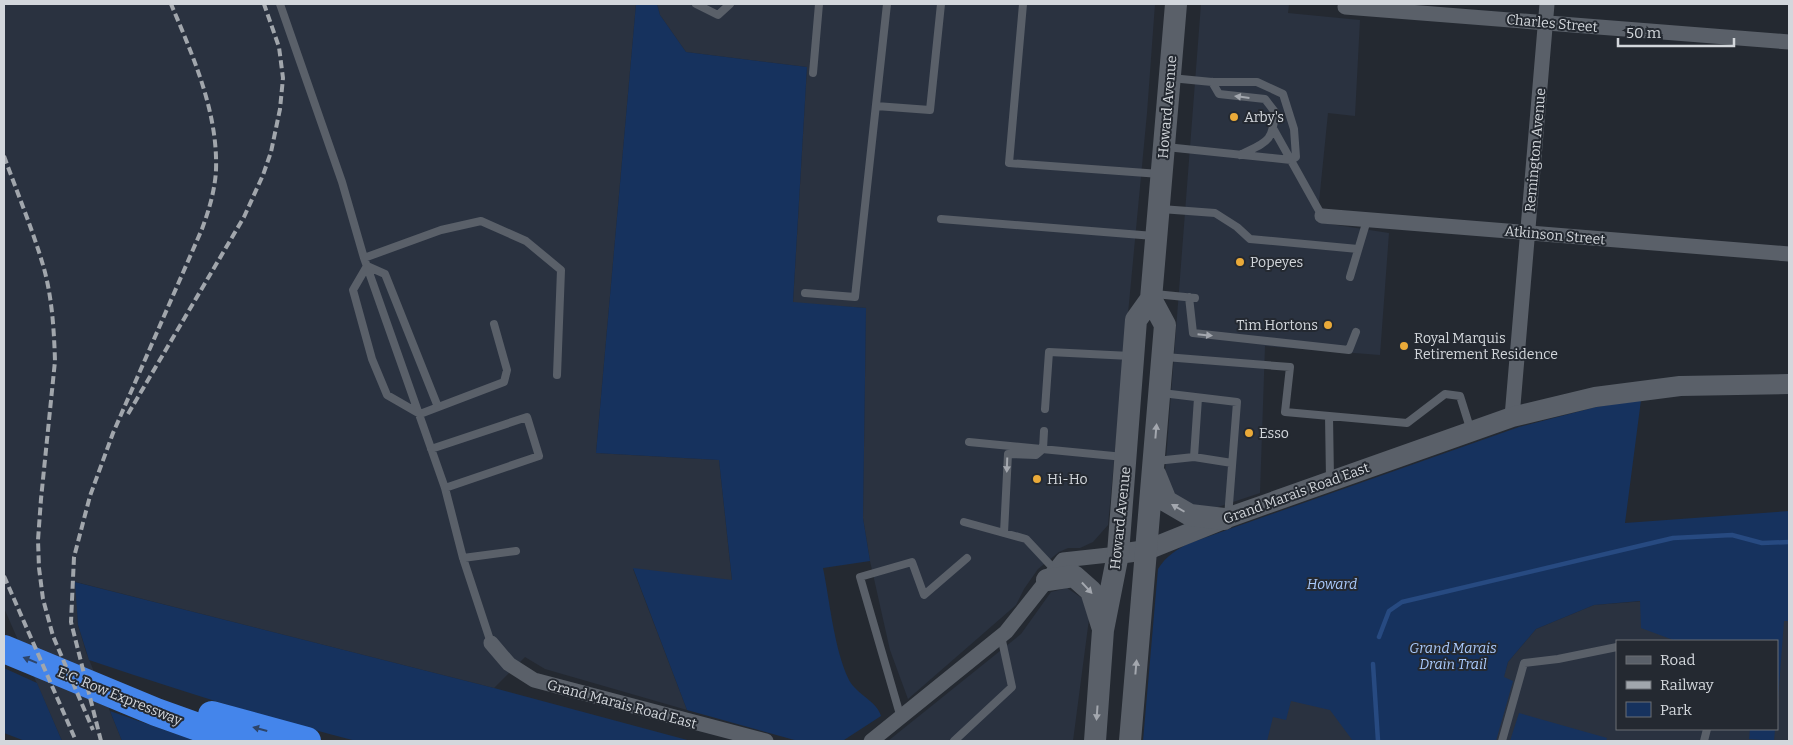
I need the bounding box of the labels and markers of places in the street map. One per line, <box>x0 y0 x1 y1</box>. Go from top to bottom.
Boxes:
place label: Arby's <box>1244 109 1284 126</box>
marker: Arby's <box>1228 111 1240 123</box>
place label: Popeyes <box>1250 254 1303 271</box>
marker: Popeyes <box>1234 256 1246 268</box>
place label: Tim Hortons <box>1236 317 1318 334</box>
marker: Tim Hortons <box>1322 319 1334 331</box>
place label: Royal Marquis Retirement Residence <box>1414 330 1558 363</box>
marker: Royal Marquis Retirement Residence <box>1398 340 1410 352</box>
place label: Esso <box>1259 425 1289 442</box>
marker: Esso <box>1243 427 1255 439</box>
place label: Hi-Ho <box>1047 471 1088 488</box>
marker: Hi-Ho <box>1031 473 1043 485</box>

